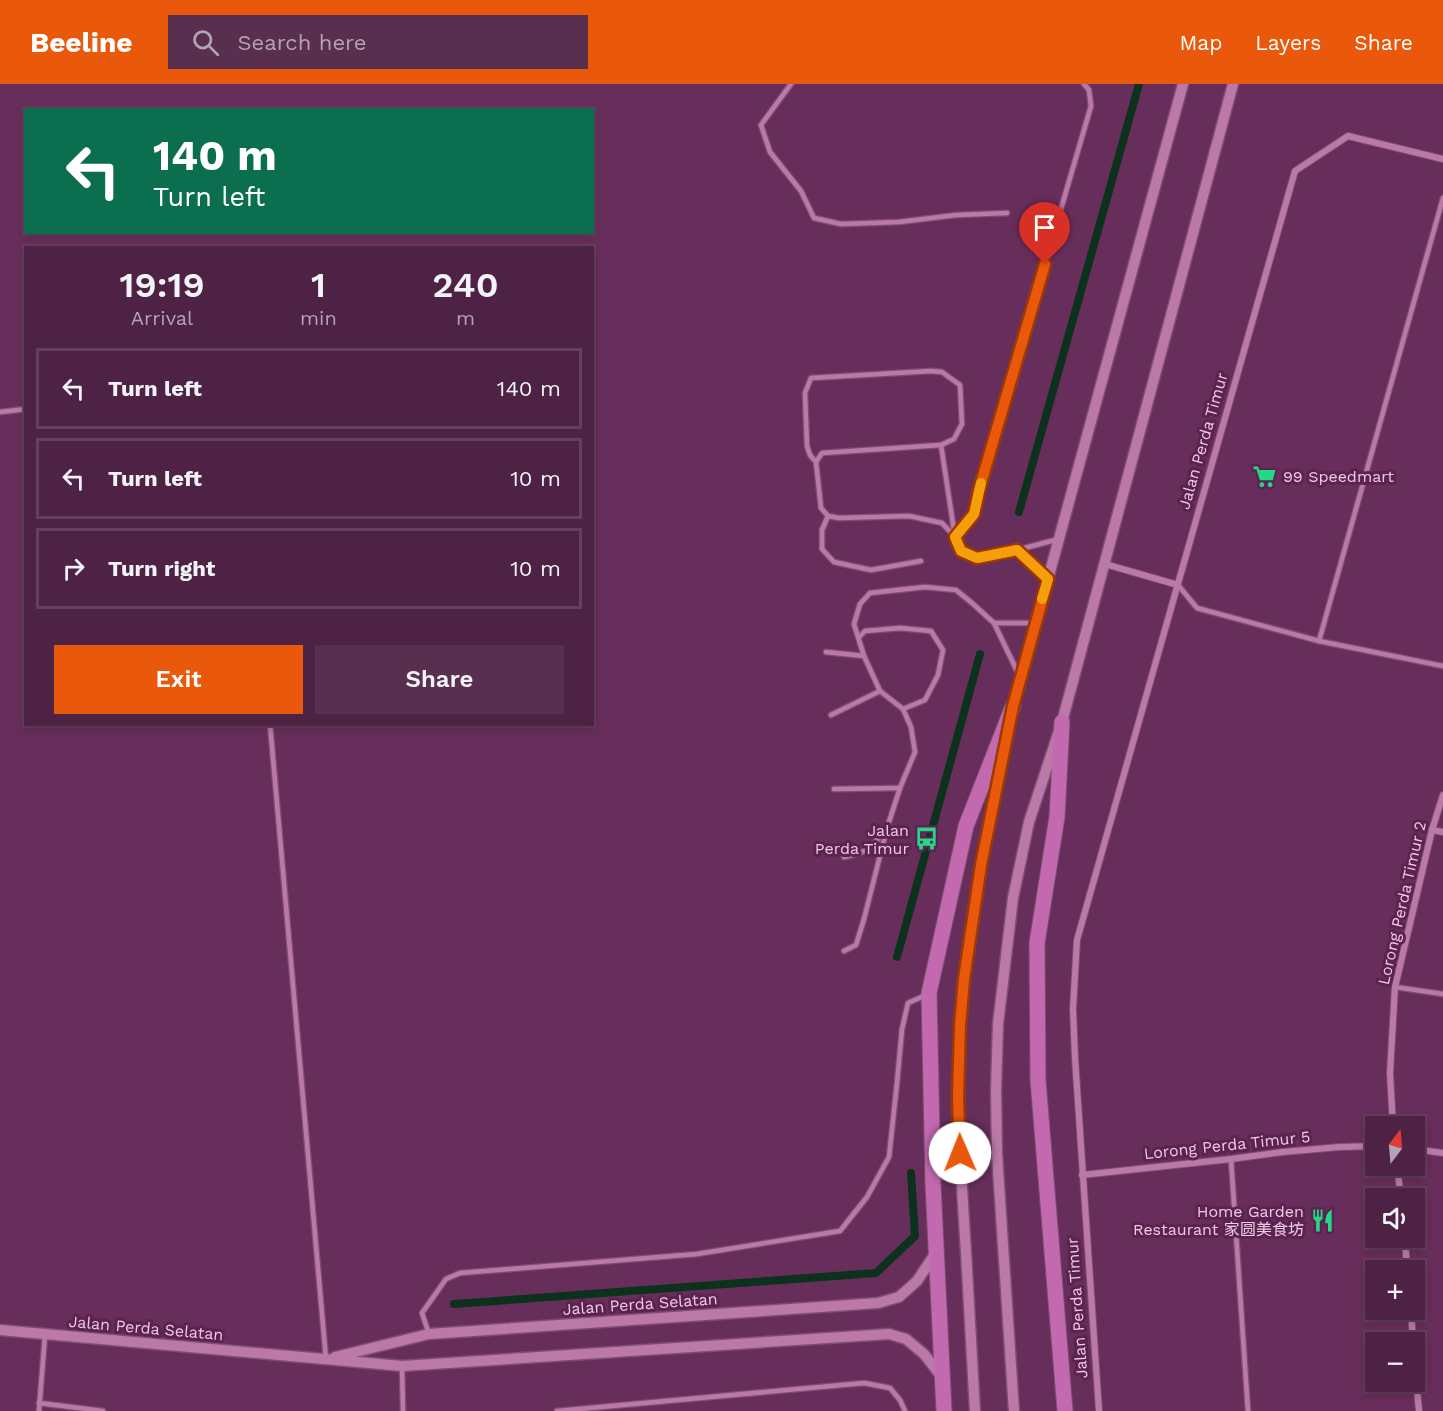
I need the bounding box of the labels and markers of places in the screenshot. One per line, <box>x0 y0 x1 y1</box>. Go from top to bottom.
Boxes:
pin <box>1019 202 1070 264</box>
supermarket icon: 99 Speedmart <box>1252 463 1278 489</box>
place label: 99 Speedmart <box>1283 467 1394 486</box>
place label: Jalan Perda Timur <box>815 821 909 858</box>
bus stop icon: Jalan Perda Timur <box>914 826 940 852</box>
place label: Home Garden Restaurant 家圆美食坊 <box>1133 1202 1304 1239</box>
restaurant icon: Home Garden Restaurant 家圆美食坊 <box>1309 1207 1335 1233</box>

